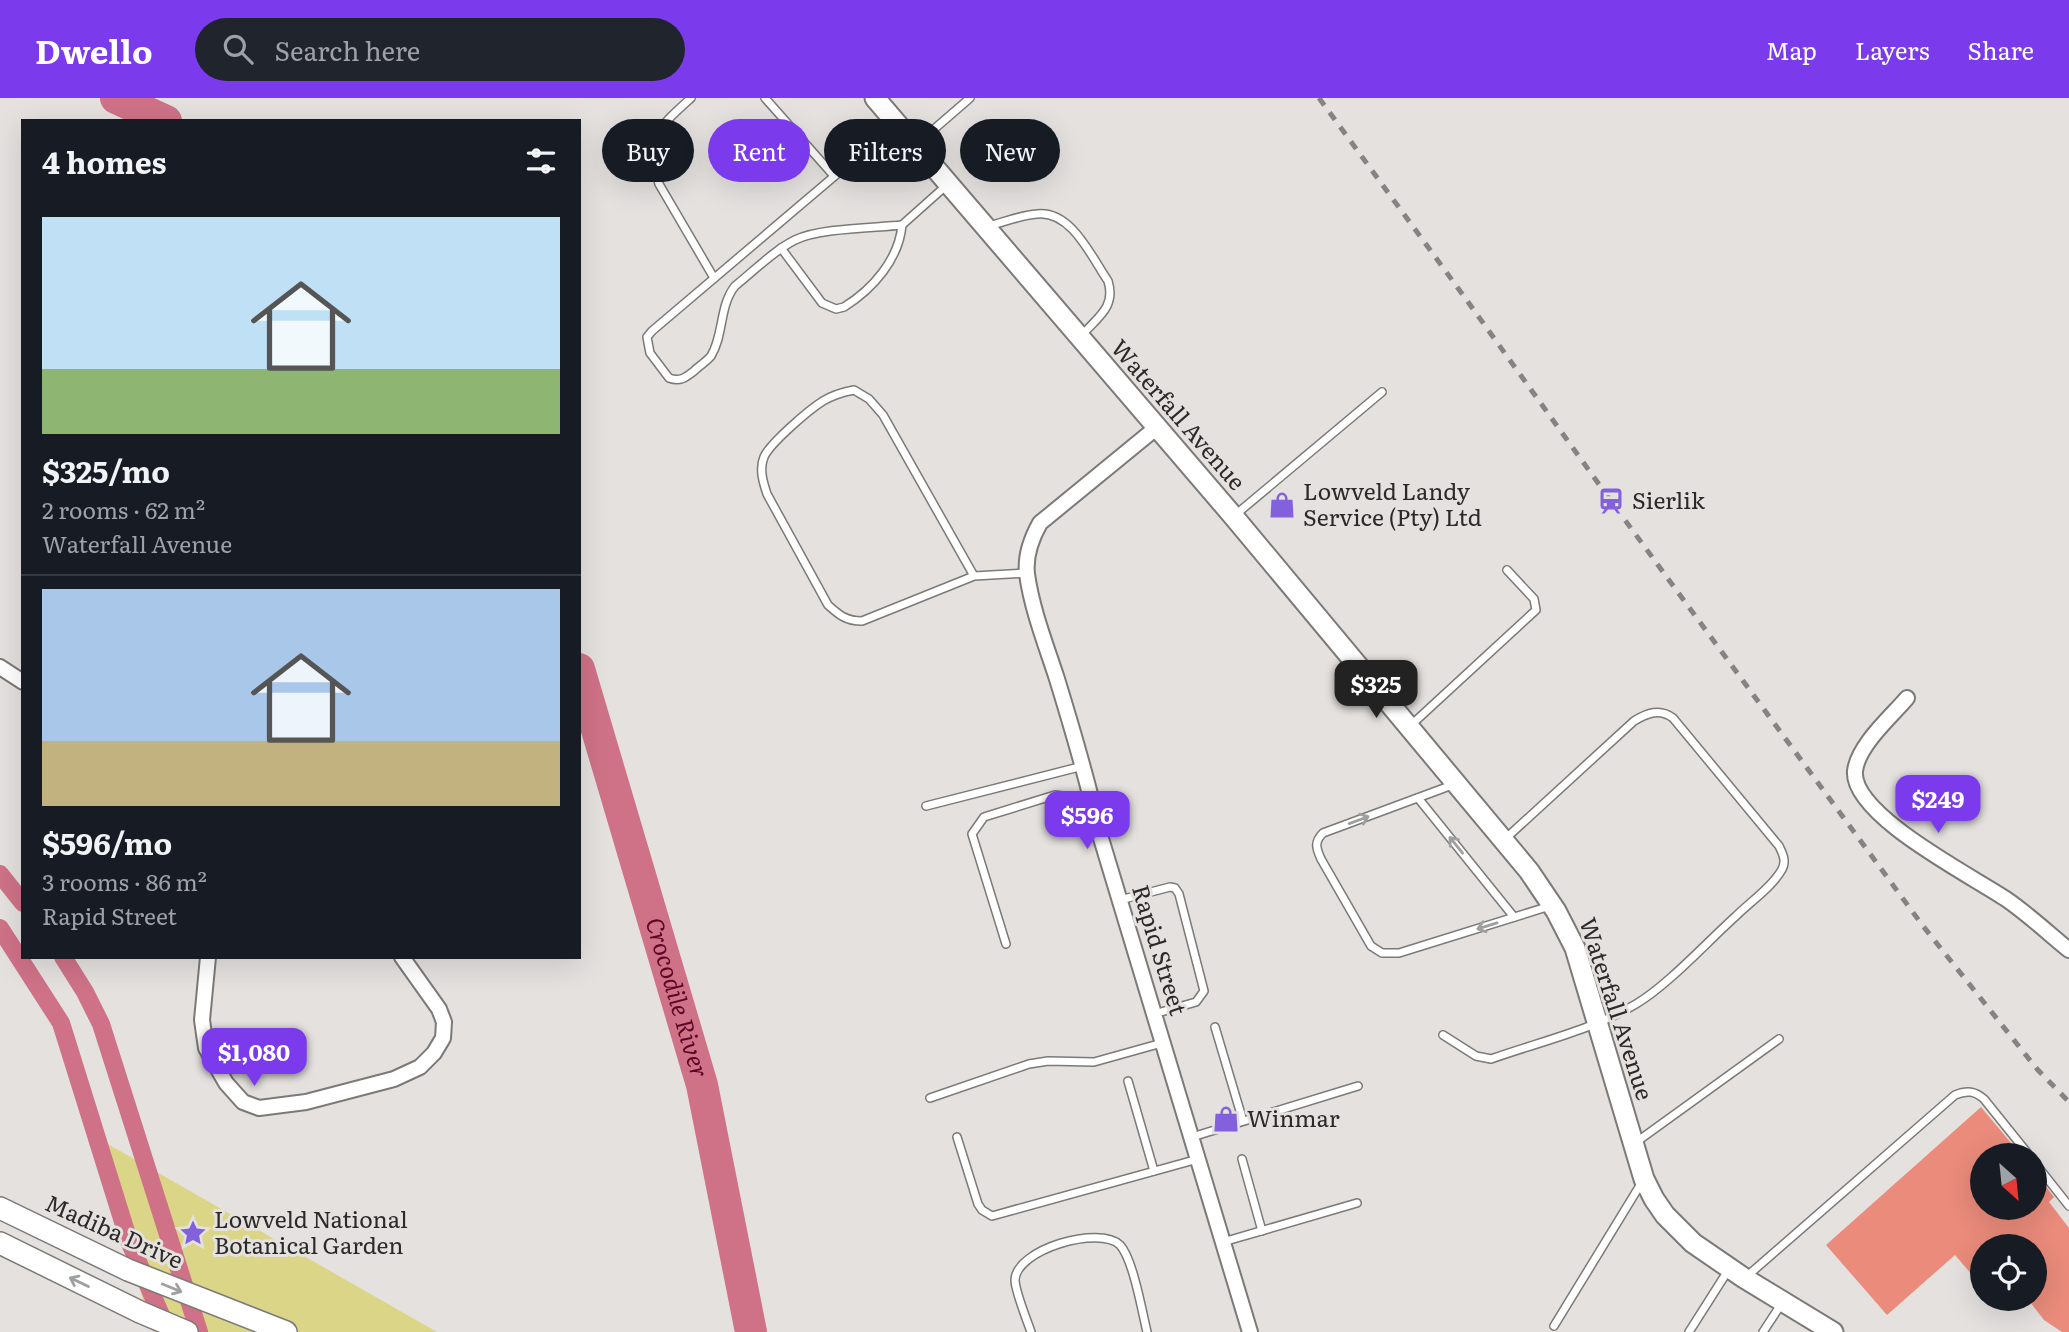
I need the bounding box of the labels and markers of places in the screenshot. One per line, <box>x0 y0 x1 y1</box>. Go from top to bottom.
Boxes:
place label: Lowveld Landy Service (Pty) Ltd <box>1303 473 1482 533</box>
place label: Sierlik <box>1632 482 1706 516</box>
station icon: Sierlik <box>1596 486 1626 516</box>
shop icon: Lowveld Landy Service (Pty) Ltd <box>1267 490 1297 520</box>
pin: $325 <box>1335 660 1417 720</box>
pin: $249 <box>1897 776 1979 835</box>
pin: $596 <box>1046 792 1128 851</box>
pin: $1,080 <box>197 1028 311 1088</box>
place label: Winmar <box>1247 1100 1340 1134</box>
shop icon: Winmar <box>1211 1104 1241 1134</box>
place label: Lowveld National Botanical Garden <box>214 1201 408 1261</box>
place icon: Lowveld National Botanical Garden <box>178 1218 208 1248</box>

